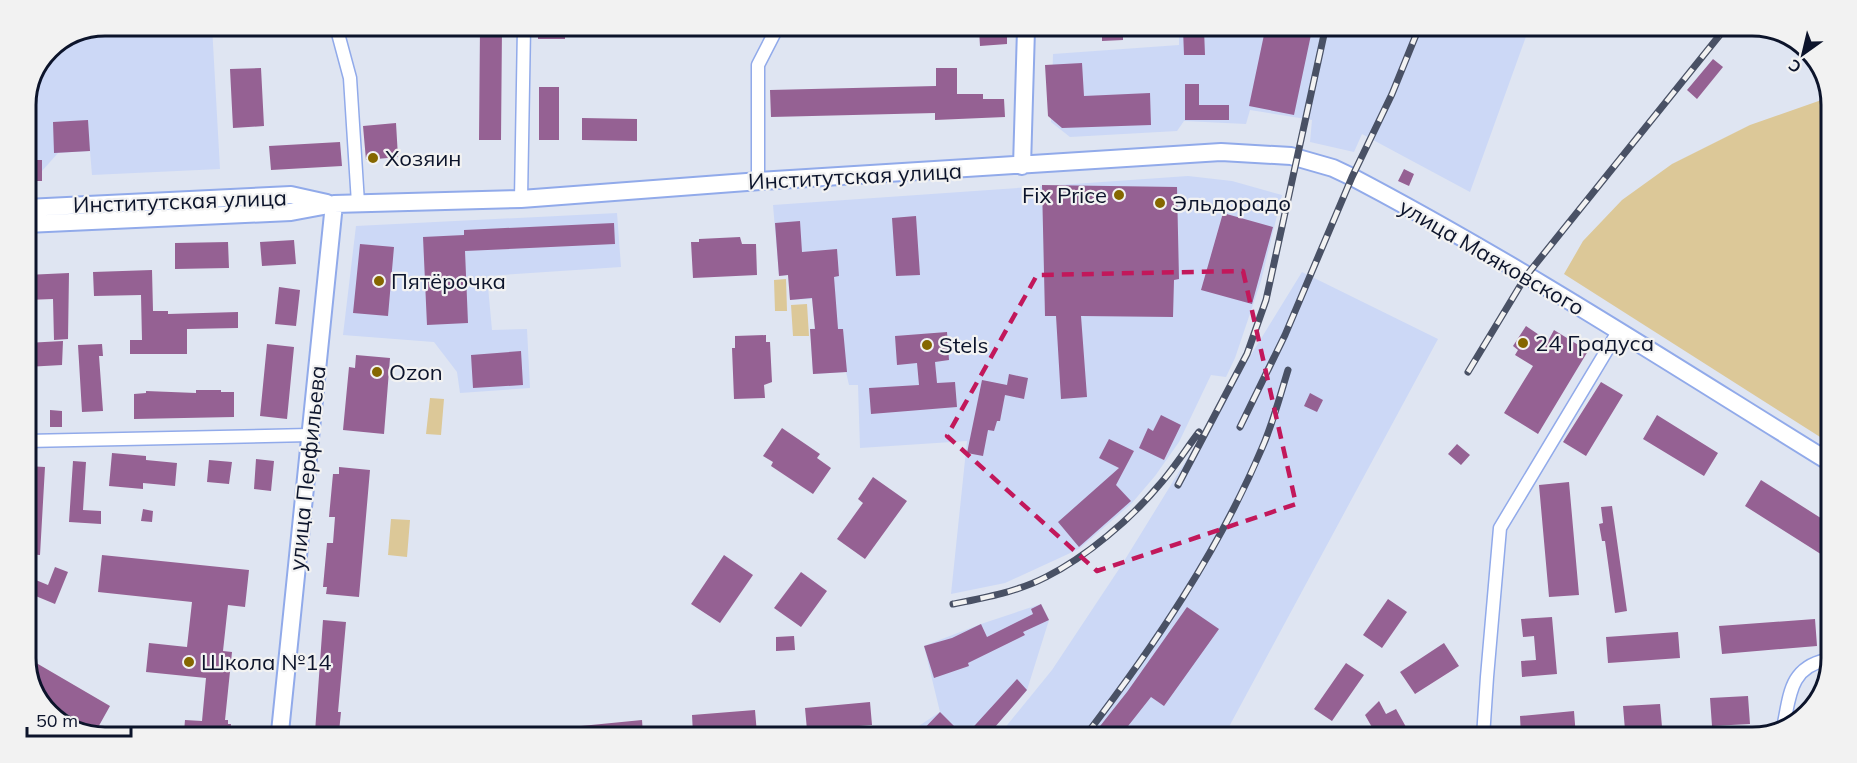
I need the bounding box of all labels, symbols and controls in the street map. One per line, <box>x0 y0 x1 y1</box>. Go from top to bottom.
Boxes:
north arrow <box>1773 24 1833 84</box>
text: С <box>1784 55 1805 78</box>
place label: Хозяин <box>385 144 462 172</box>
marker: Хозяин <box>366 151 380 165</box>
street label: Институтская улица <box>747 156 963 196</box>
place label: Fix Price <box>1022 181 1107 209</box>
street label: Институтская улица <box>73 183 287 219</box>
marker: Fix Price <box>1112 188 1126 202</box>
place label: Эльдорадо <box>1172 189 1291 217</box>
street label: улица Маяковского <box>1394 193 1590 321</box>
marker: Эльдорадо <box>1153 196 1167 210</box>
place label: Пятёрочка <box>391 267 506 295</box>
marker: Пятёрочка <box>372 274 386 288</box>
place label: 24 Градуса <box>1535 329 1654 357</box>
place label: Stels <box>939 331 988 359</box>
marker: 24 Градуса <box>1516 336 1530 350</box>
marker: Stels <box>920 338 934 352</box>
place label: Ozon <box>389 358 443 386</box>
street label: улица Перфильева <box>282 364 332 572</box>
marker: Ozon <box>370 365 384 379</box>
place label: Школа №14 <box>201 648 332 676</box>
marker: Школа №14 <box>182 655 196 669</box>
scale bar <box>27 700 130 738</box>
text: 50 m <box>36 709 78 732</box>

